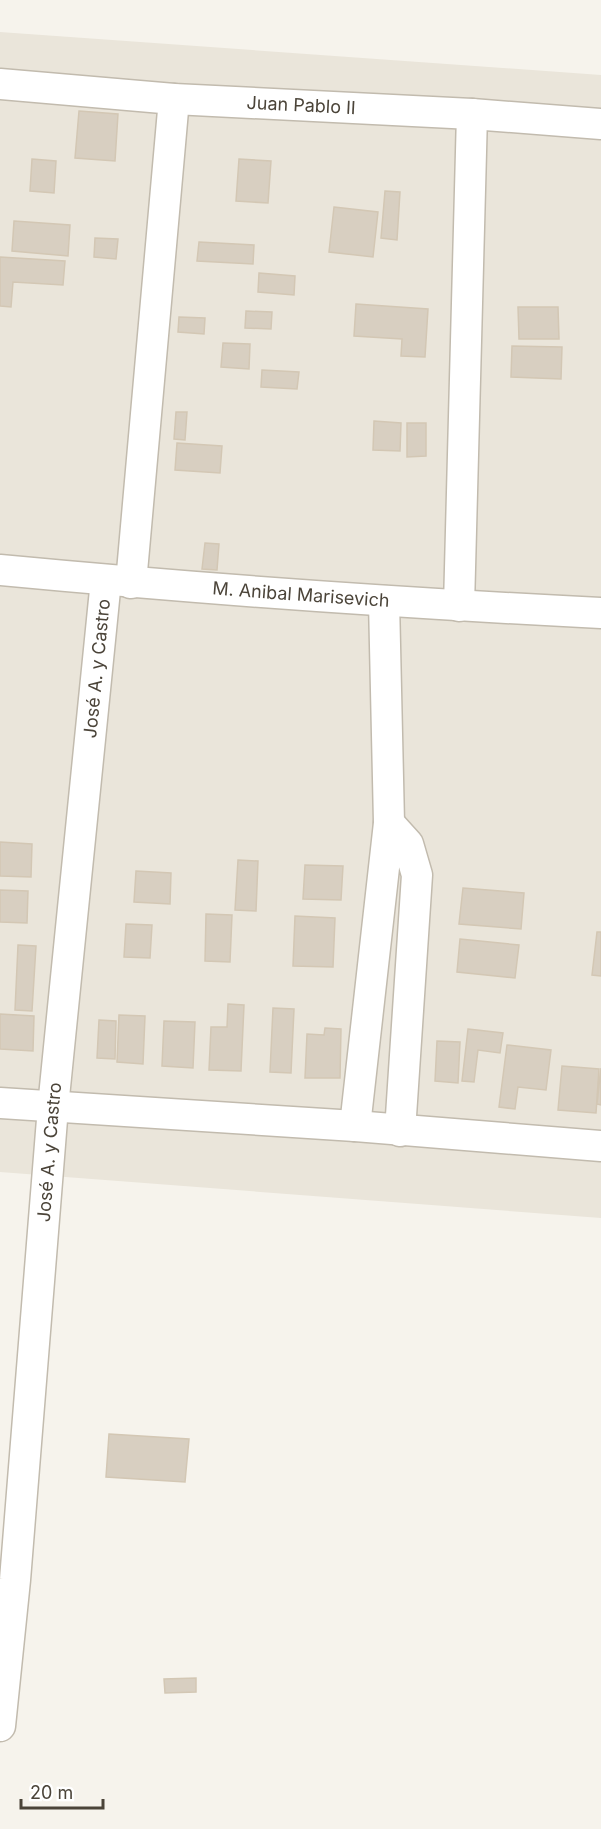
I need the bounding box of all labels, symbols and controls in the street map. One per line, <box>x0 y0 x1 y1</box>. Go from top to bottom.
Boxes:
street label: Juan Pablo II <box>246 92 356 118</box>
street label: M. Anibal Marisevich <box>212 577 390 611</box>
street label: José A. y Castro <box>79 598 114 739</box>
street label: José A. y Castro <box>33 1081 65 1223</box>
scale bar <box>21 1772 104 1810</box>
text: 20 m <box>30 1782 73 1803</box>

